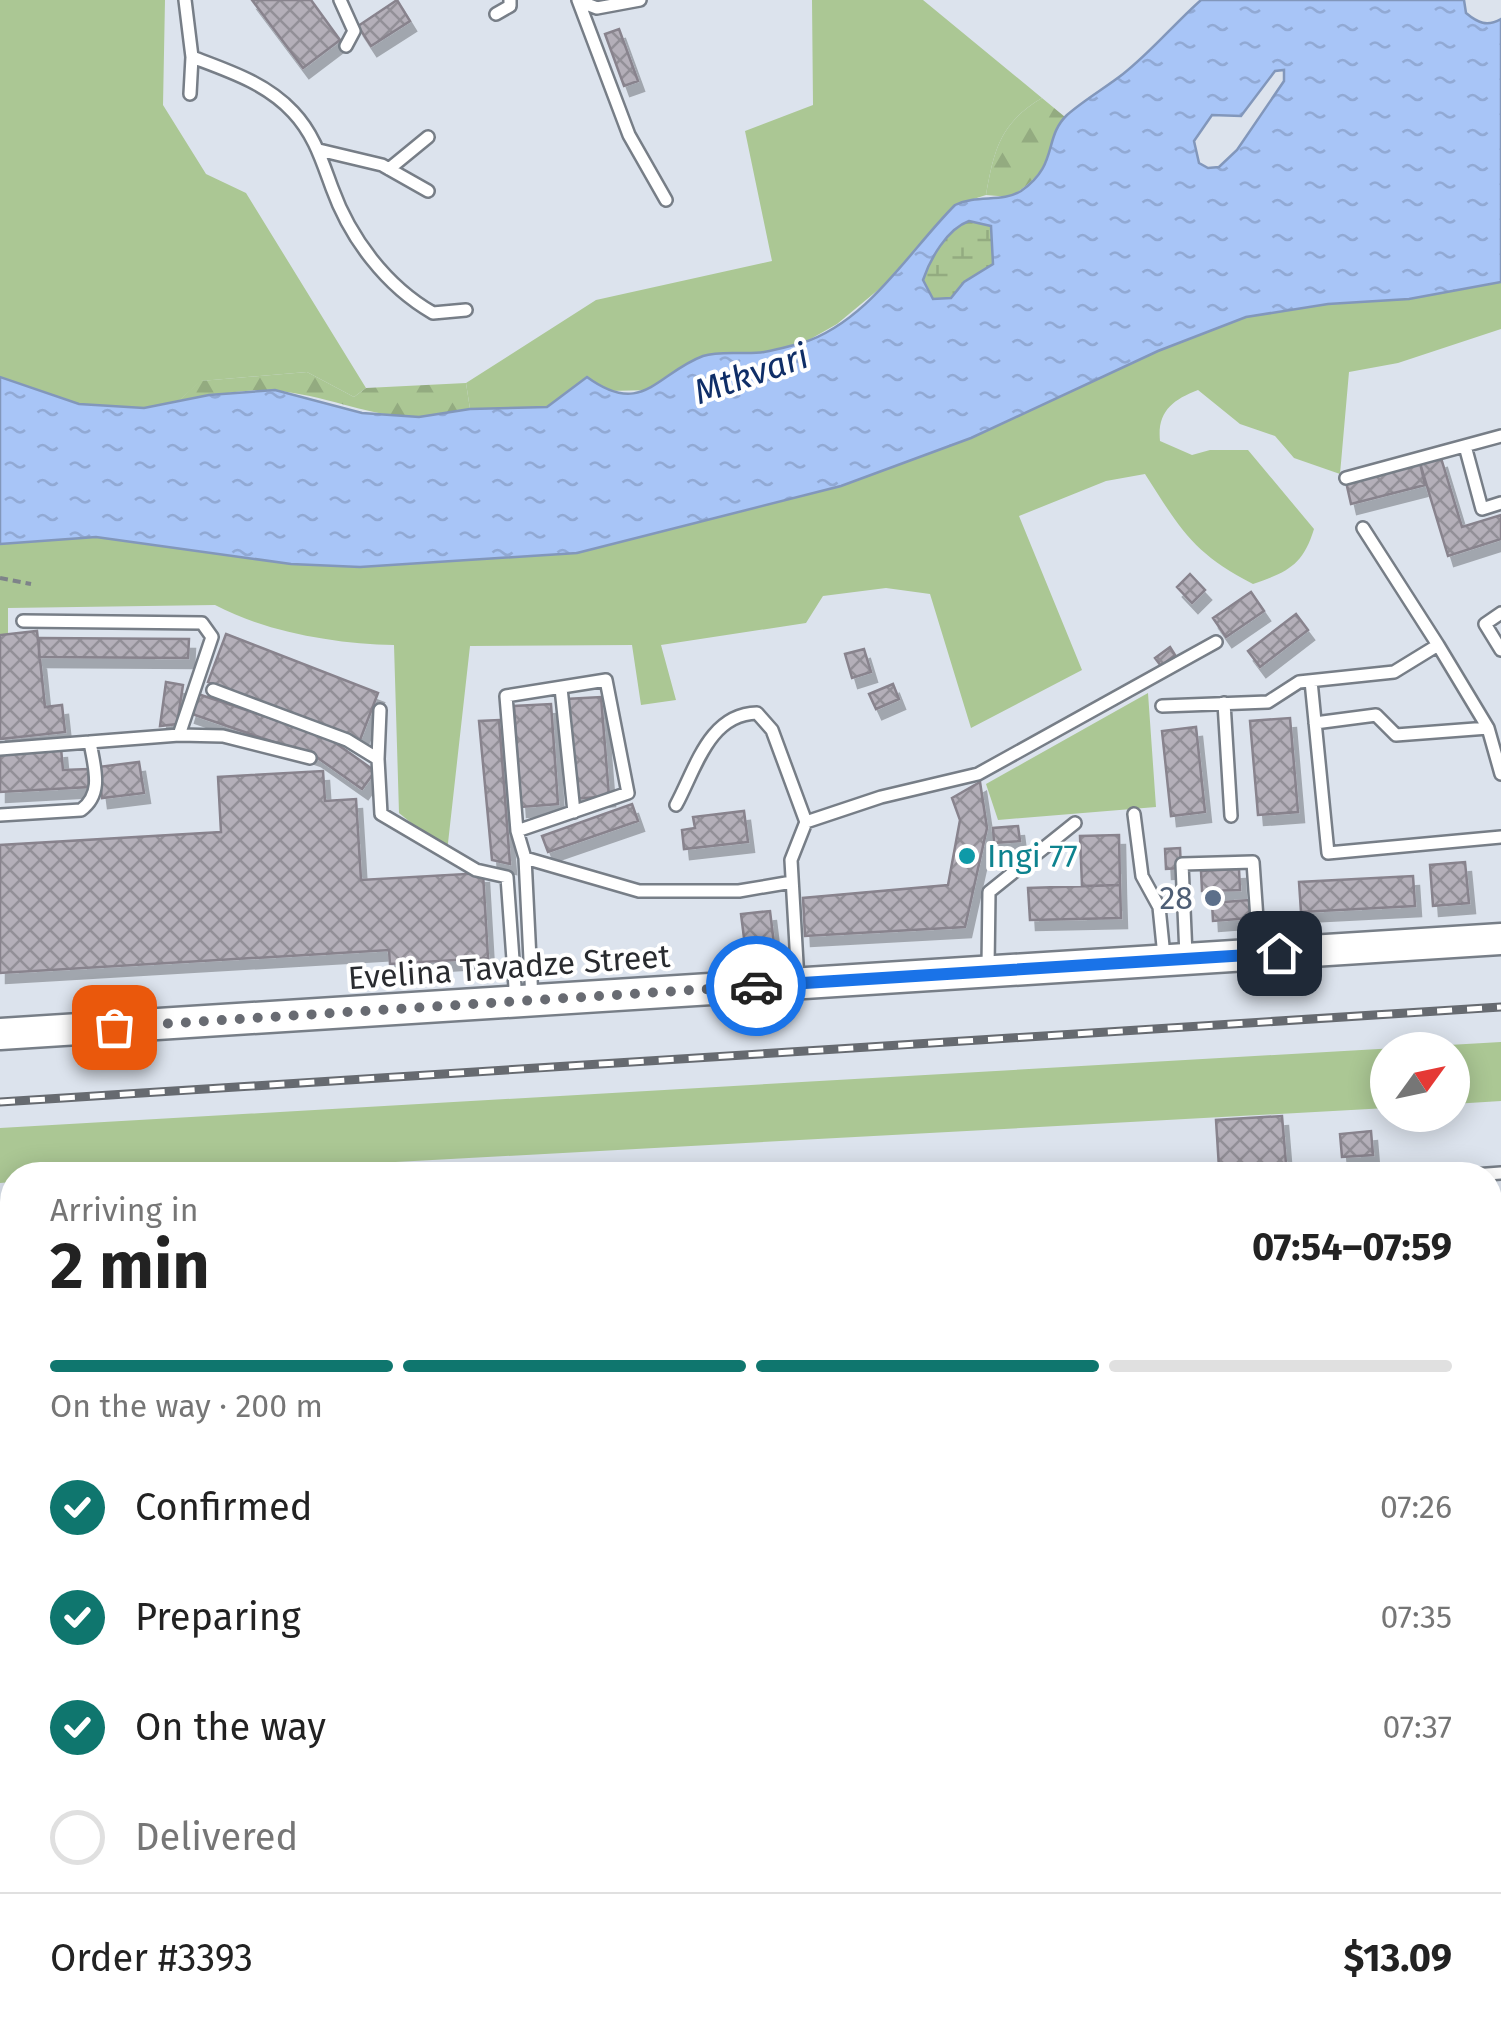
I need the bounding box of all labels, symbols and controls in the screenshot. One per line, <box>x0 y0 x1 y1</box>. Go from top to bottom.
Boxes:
water label: Mtkvari <box>688 335 814 413</box>
place label: Ingi 77 <box>987 837 1078 875</box>
marker: Ingi 77 <box>956 845 978 867</box>
place label: 28 <box>1160 879 1193 917</box>
marker: 28 <box>1202 887 1224 909</box>
pin <box>1237 911 1322 996</box>
icon: home <box>1252 926 1307 981</box>
courier <box>706 936 806 1036</box>
street label: Evelina Tavadze Street <box>347 937 672 997</box>
icon: car <box>729 959 784 1014</box>
pin <box>72 985 157 1070</box>
icon: bag <box>87 1000 142 1055</box>
north arrow <box>1370 1032 1470 1132</box>
map controls <box>1370 1032 1470 1132</box>
text: Arriving in <box>50 1191 198 1229</box>
text: 07:54–07:59 <box>1252 1224 1452 1270</box>
text: 2 min <box>50 1227 210 1305</box>
text: On the way · 200 m <box>50 1387 323 1425</box>
icon: check <box>50 1480 105 1535</box>
text: Confirmed <box>135 1484 313 1530</box>
text: 07:26 <box>1380 1488 1452 1526</box>
icon: check <box>50 1590 105 1645</box>
text: Preparing <box>135 1594 301 1640</box>
text: 07:35 <box>1381 1598 1452 1636</box>
icon: check <box>50 1700 105 1755</box>
text: On the way <box>135 1704 326 1750</box>
text: 07:37 <box>1383 1708 1452 1746</box>
text: Delivered <box>135 1814 298 1860</box>
text: Order #3393 <box>50 1935 253 1981</box>
text: $13.09 <box>1343 1935 1452 1981</box>

